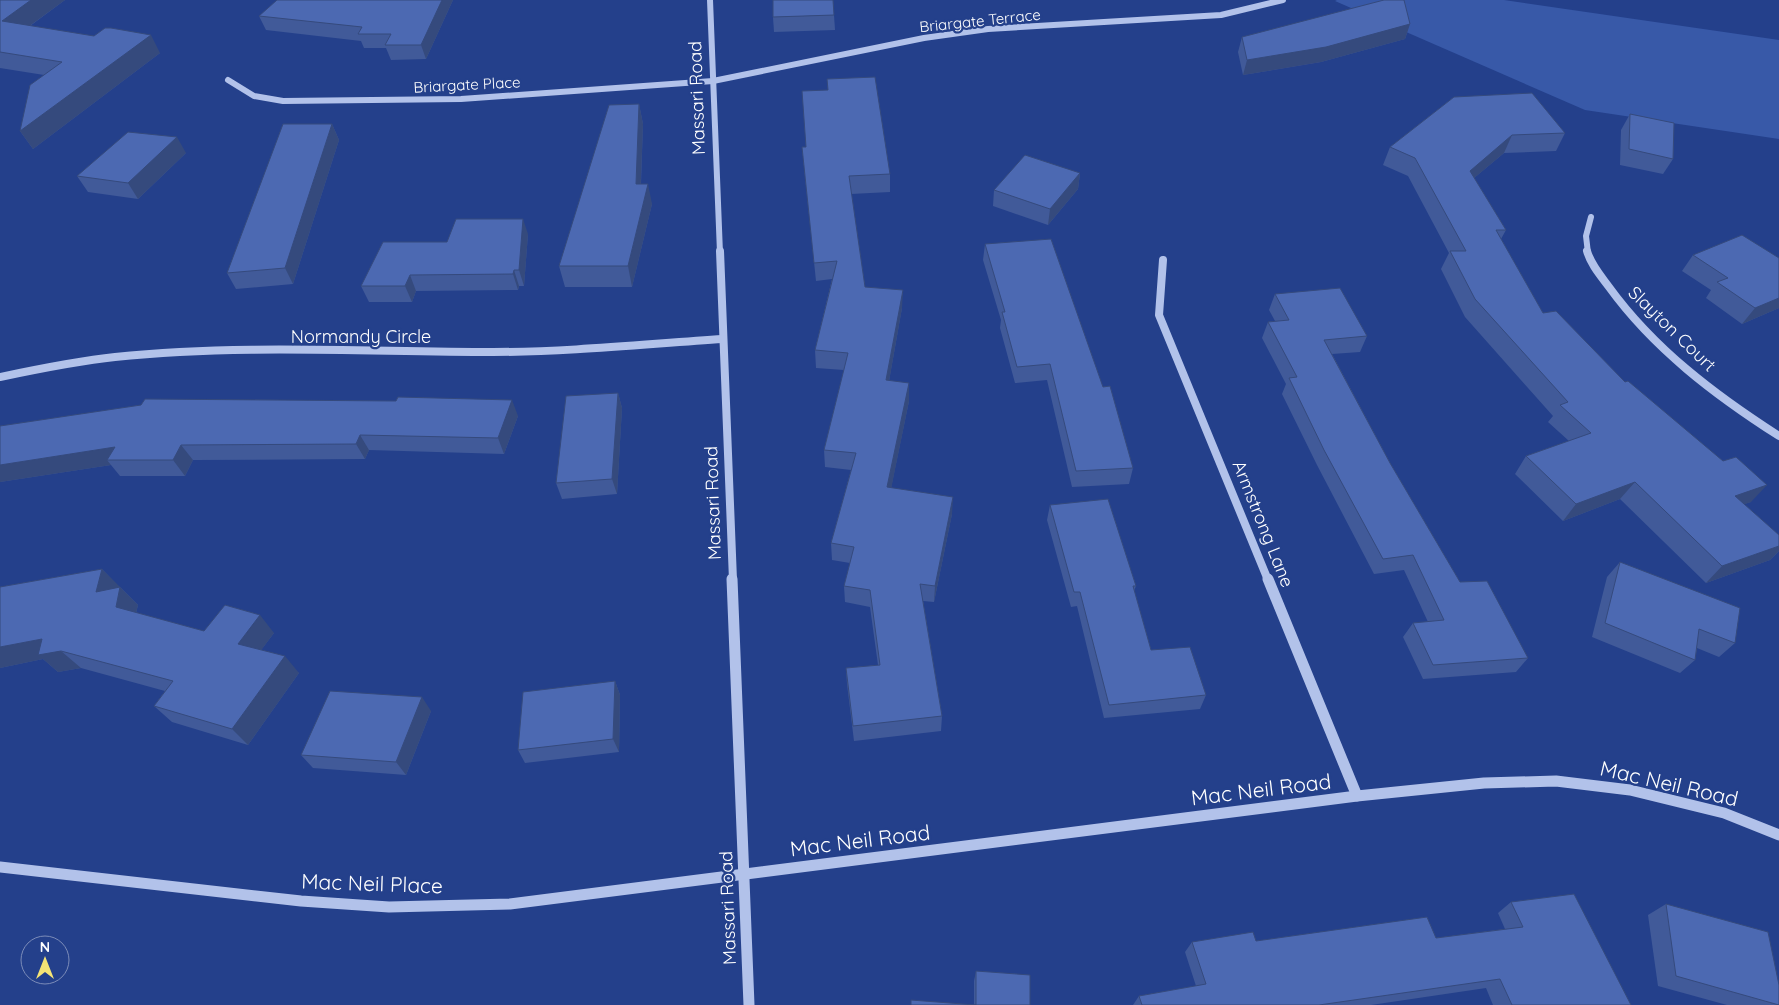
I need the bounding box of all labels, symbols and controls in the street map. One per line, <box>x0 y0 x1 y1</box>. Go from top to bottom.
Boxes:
street label: Briargate Terrace <box>918 5 1042 36</box>
street label: Massari Road <box>683 41 710 155</box>
street label: Briargate Place <box>413 72 521 97</box>
street label: Slayton Court <box>1624 281 1721 376</box>
street label: Normandy Circle <box>291 325 431 348</box>
street label: Massari Road <box>699 446 726 560</box>
street label: Armstrong Lane <box>1228 457 1299 591</box>
street label: Mac Neil Road <box>1598 754 1741 812</box>
street label: Mac Neil Road <box>1189 768 1332 811</box>
street label: Mac Neil Road <box>788 819 931 862</box>
street label: Massari Road <box>714 851 741 965</box>
street label: Mac Neil Place <box>301 868 443 898</box>
north arrow <box>20 935 70 985</box>
text: N <box>40 938 50 956</box>

